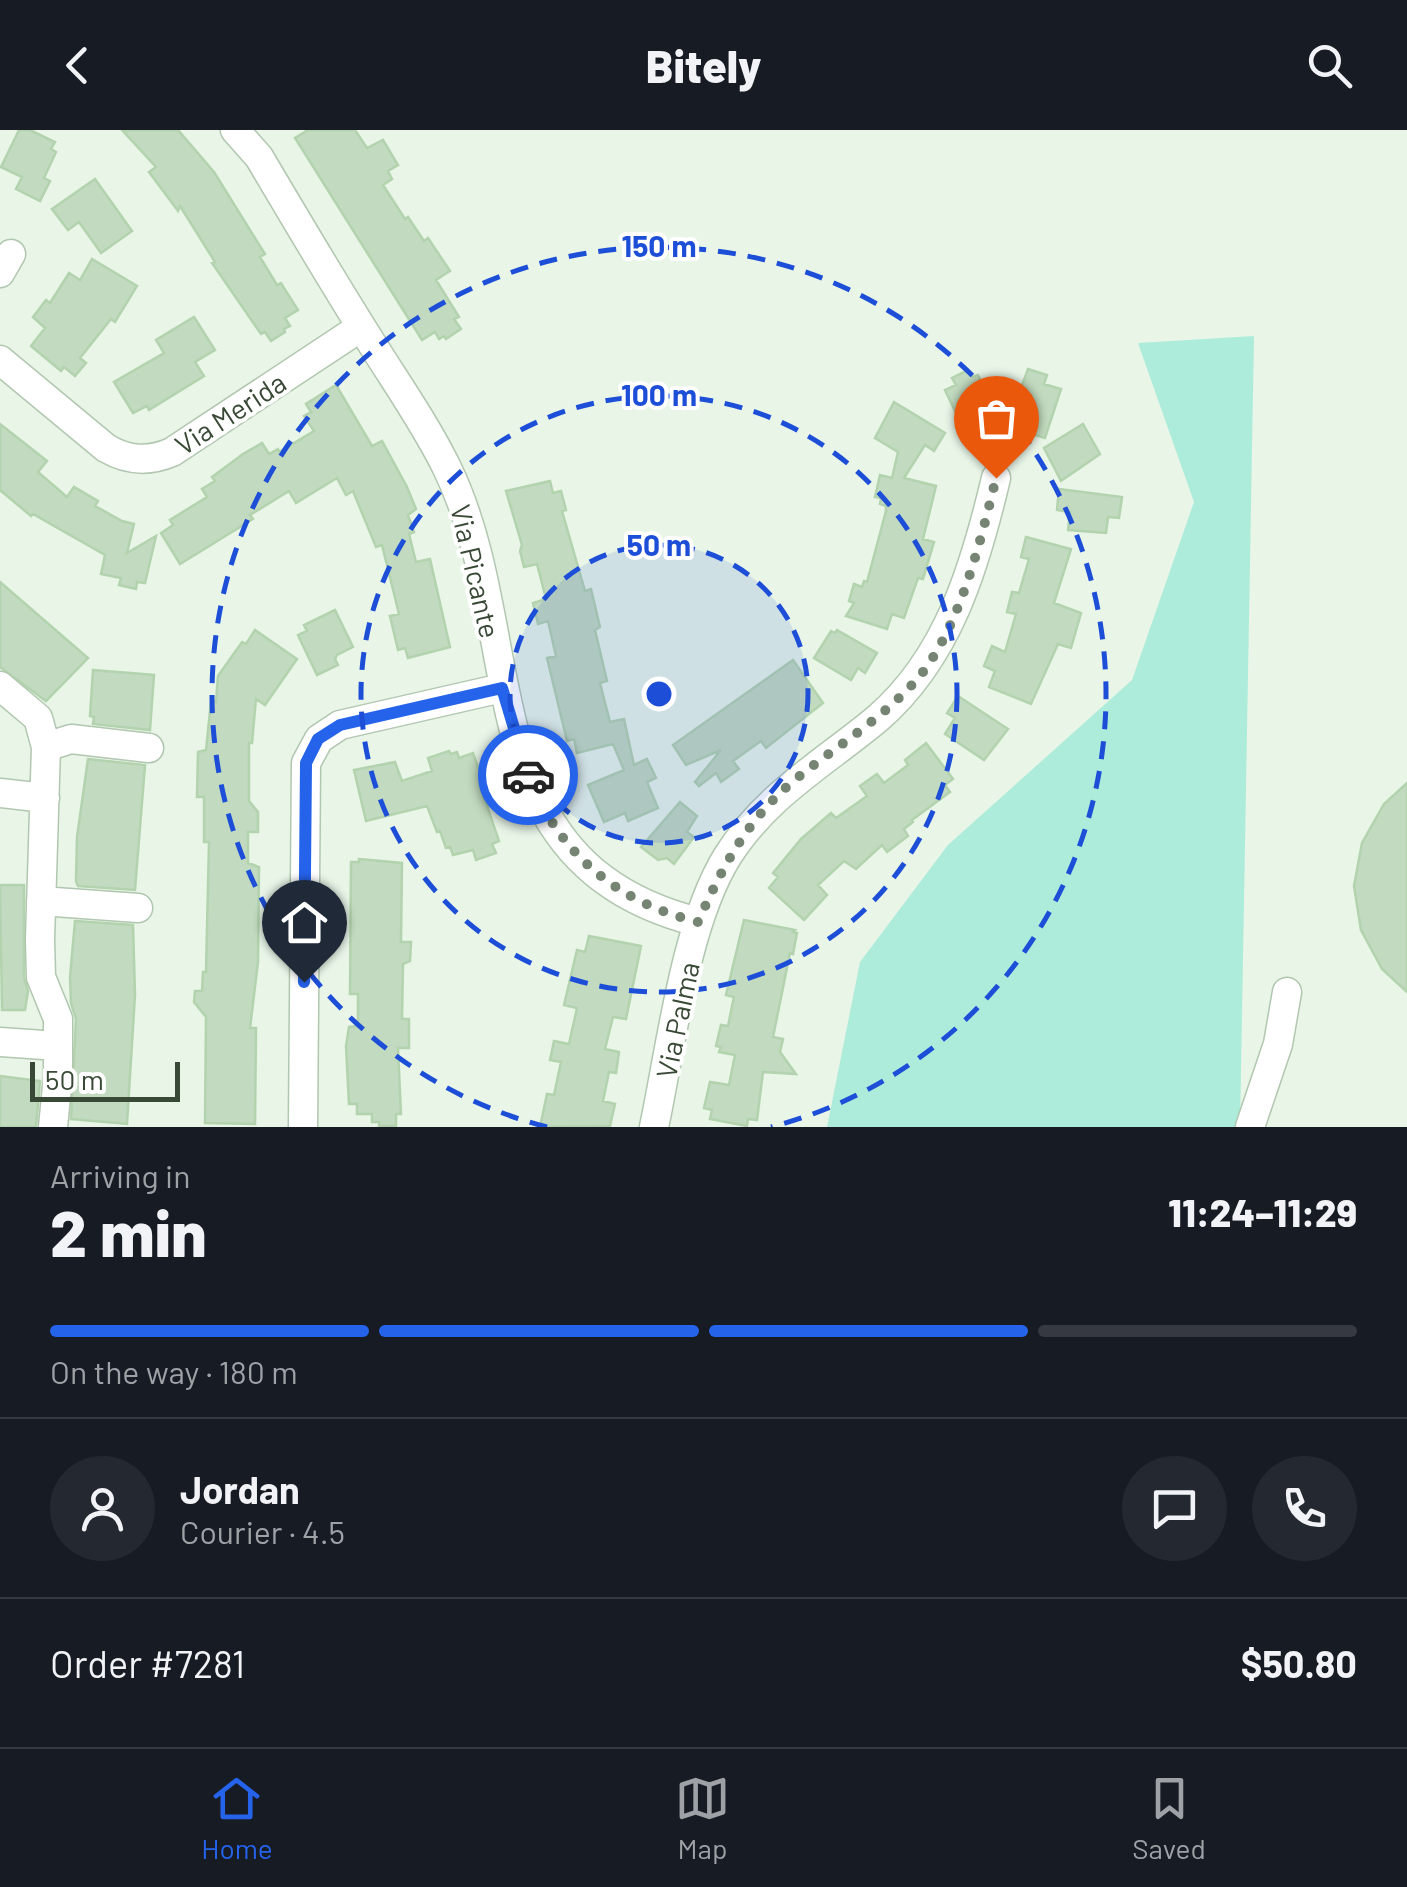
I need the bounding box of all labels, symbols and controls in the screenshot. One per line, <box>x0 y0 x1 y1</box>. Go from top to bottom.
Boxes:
icon: back <box>50 38 105 93</box>
text: Bitely <box>646 38 761 92</box>
icon: search <box>1302 38 1357 93</box>
text: 150 m <box>622 227 696 263</box>
street label: Via Merida <box>168 365 292 461</box>
text: 100 m <box>621 376 697 412</box>
pin <box>954 376 1039 479</box>
icon: bag <box>969 391 1024 446</box>
street label: Via Picante <box>444 501 508 641</box>
text: 50 m <box>627 526 691 562</box>
centre of rings <box>641 676 677 712</box>
courier <box>478 725 578 825</box>
icon: car <box>501 748 556 803</box>
pin <box>262 880 347 983</box>
icon: home <box>277 895 332 950</box>
street label: Via Palma <box>648 959 706 1081</box>
scale bar <box>30 1057 180 1101</box>
text: 50 m <box>45 1062 104 1096</box>
text: Arriving in <box>50 1156 190 1194</box>
text: 11:24–11:29 <box>1168 1189 1357 1235</box>
text: 2 min <box>50 1192 207 1270</box>
text: On the way · 180 m <box>50 1352 298 1390</box>
button: person <box>50 1456 155 1561</box>
button: chat <box>1122 1456 1227 1561</box>
button: phone <box>1252 1456 1357 1561</box>
text: Jordan <box>180 1466 300 1512</box>
text: Courier · 4.5 <box>180 1512 345 1550</box>
text: Order #7281 <box>50 1640 245 1686</box>
text: $50.80 <box>1241 1640 1357 1686</box>
tab: Home <box>201 1771 273 1865</box>
tab: Map <box>675 1771 730 1865</box>
tab: Saved <box>1132 1771 1206 1865</box>

